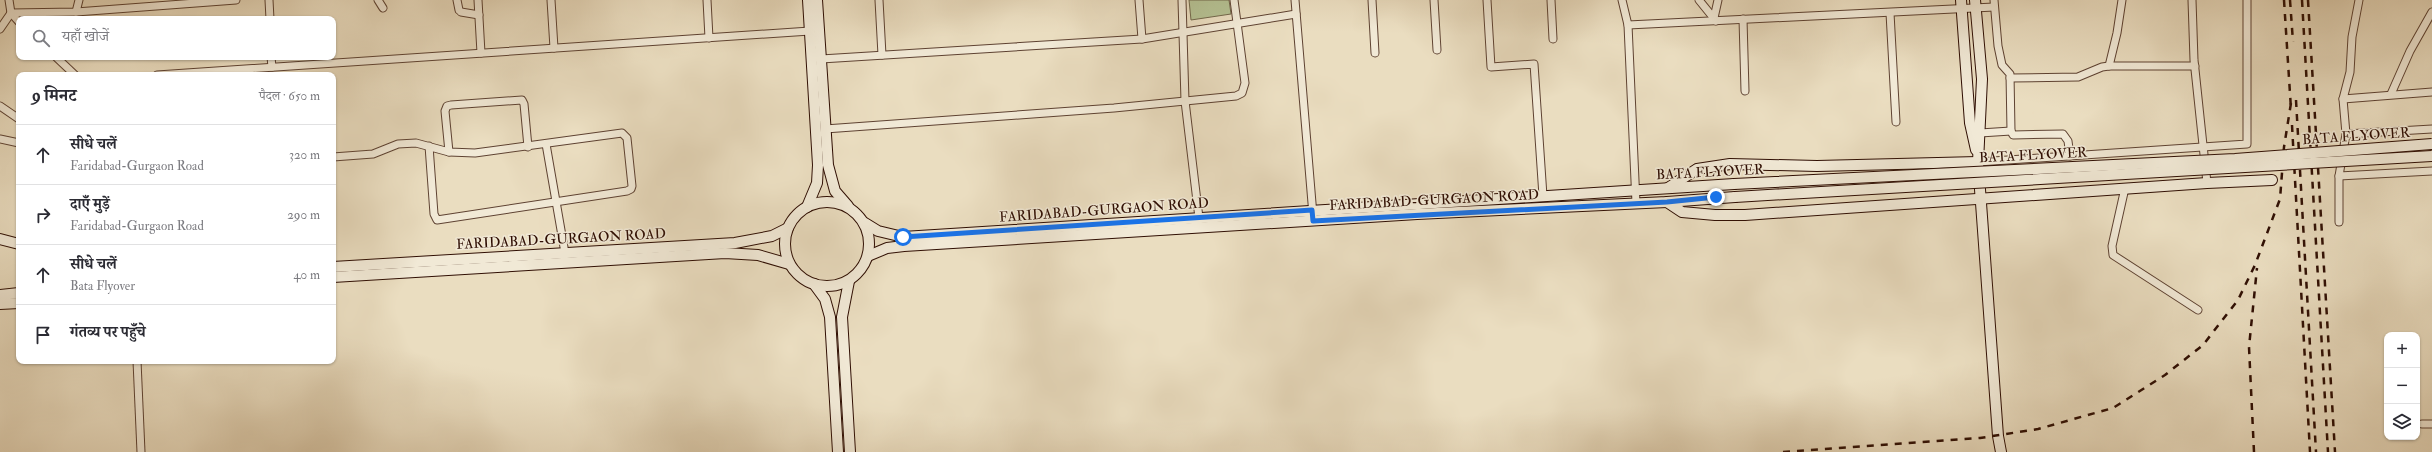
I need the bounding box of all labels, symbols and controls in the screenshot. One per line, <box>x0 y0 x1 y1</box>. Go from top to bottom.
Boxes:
search box <box>16 16 336 60</box>
icon: search <box>30 27 52 49</box>
text: यहाँ खोजें <box>62 27 109 46</box>
text: 9 मिनट <box>32 85 77 106</box>
text: पैदल · 650 m <box>259 88 320 104</box>
street label: BATA FLYOVER <box>2302 124 2411 148</box>
text: सीधे चलें <box>70 135 117 154</box>
icon: ahead <box>32 144 54 166</box>
street label: BATA FLYOVER <box>1979 144 2088 166</box>
text: 320 m <box>289 147 320 163</box>
text: Faridabad-Gurgaon Road <box>70 158 204 174</box>
street label: BATA FLYOVER <box>1656 161 1765 183</box>
street label: FARIDABAD-GURGAON ROAD <box>1329 186 1539 214</box>
route end <box>1707 188 1725 206</box>
street label: FARIDABAD-GURGAON ROAD <box>999 194 1209 226</box>
text: दाएँ मुड़ें <box>70 195 110 214</box>
icon: right <box>32 204 54 226</box>
text: 290 m <box>287 207 320 223</box>
text: Faridabad-Gurgaon Road <box>70 218 204 234</box>
street label: FARIDABAD-GURGAON ROAD <box>456 225 666 253</box>
route start <box>894 228 912 246</box>
text: सीधे चलें <box>70 255 117 274</box>
icon: ahead <box>32 264 54 286</box>
text: 40 m <box>294 267 320 283</box>
text: Bata Flyover <box>70 278 135 294</box>
text: गंतव्य पर पहुँचे <box>70 323 146 342</box>
icon: arrive <box>32 324 54 346</box>
map controls <box>2384 332 2420 440</box>
button: + <box>2384 332 2420 368</box>
button: − <box>2384 368 2420 404</box>
button: layers <box>2384 404 2420 440</box>

